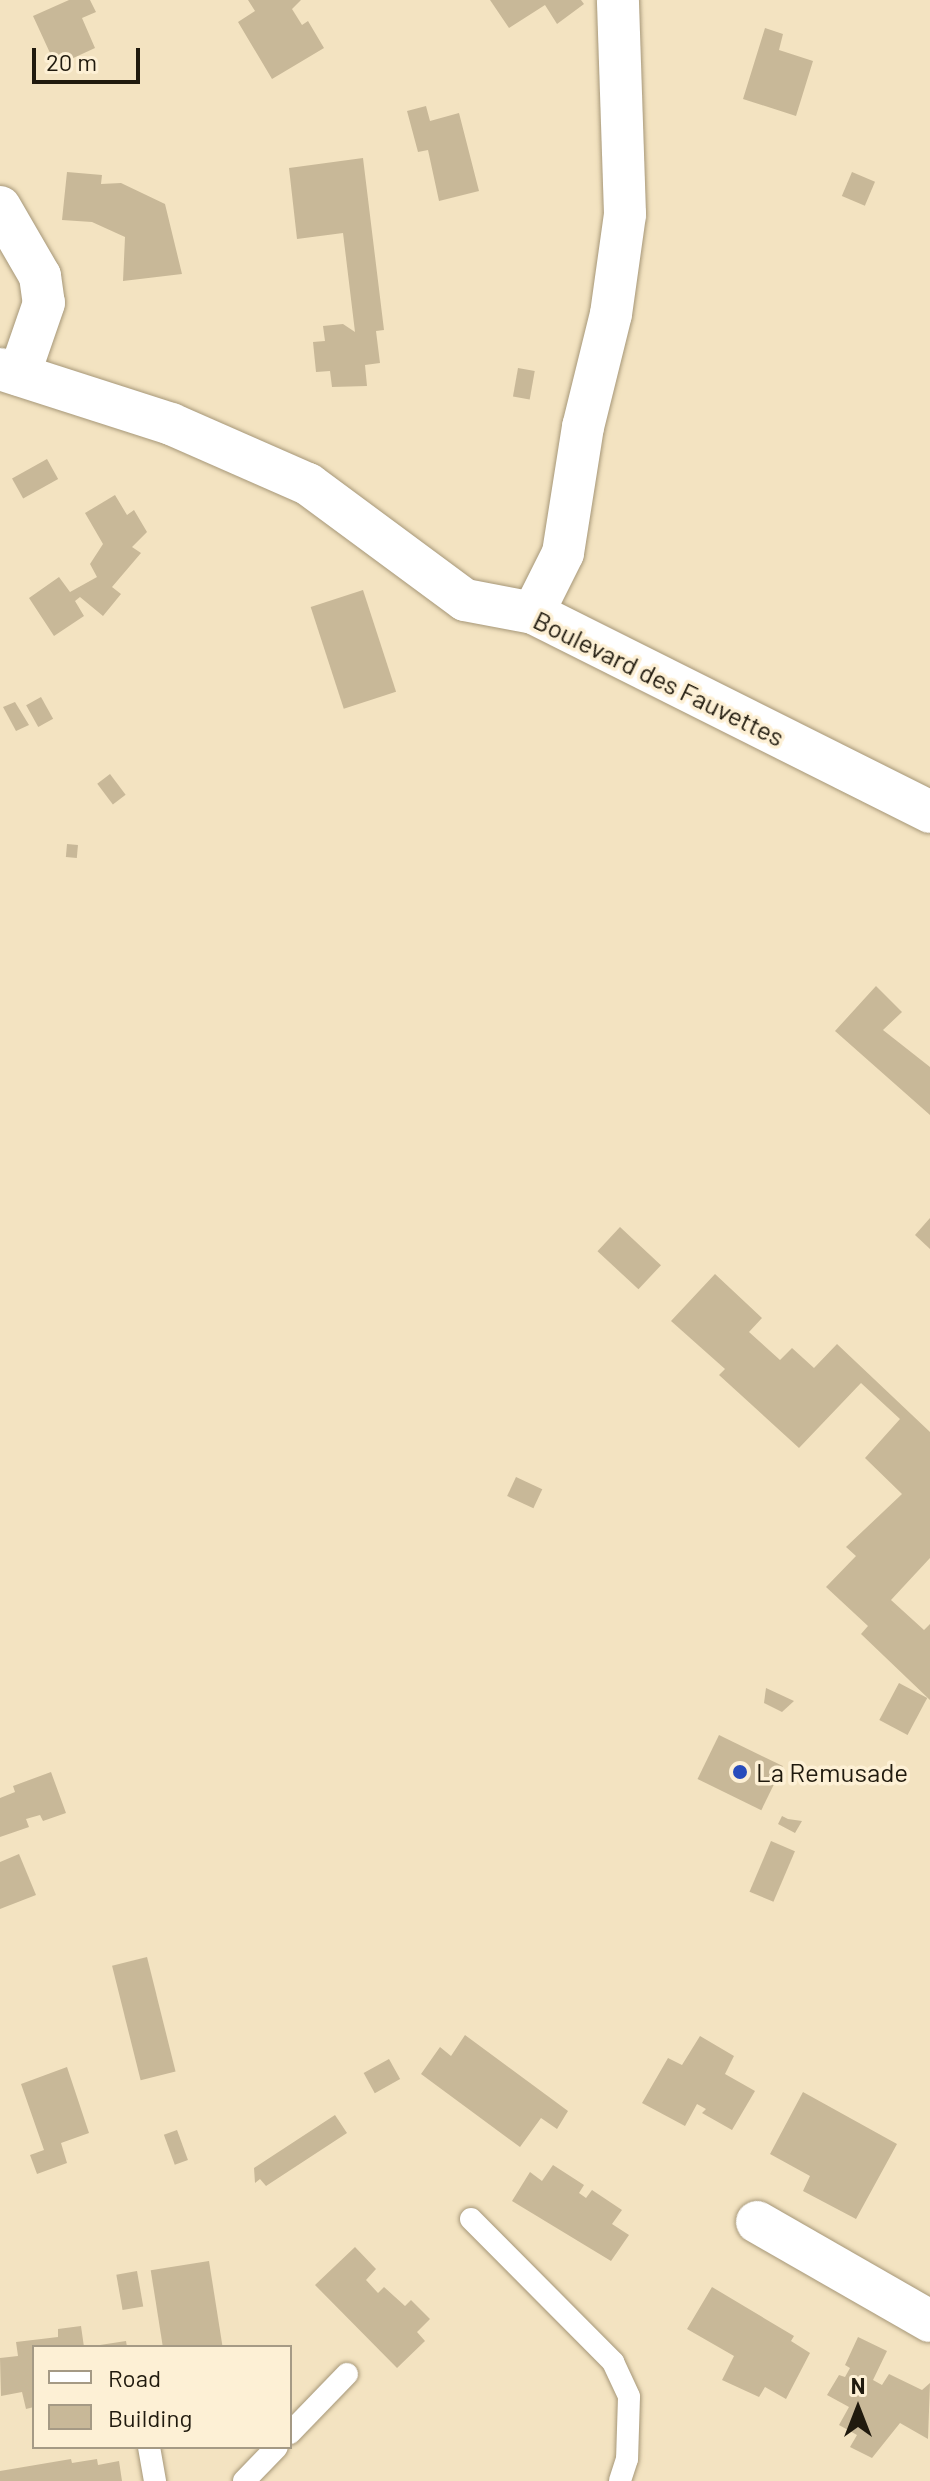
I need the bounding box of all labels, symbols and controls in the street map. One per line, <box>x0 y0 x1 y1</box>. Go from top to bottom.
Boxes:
scale bar <box>36 32 144 82</box>
text: 20 m <box>46 47 97 76</box>
street label: Boulevard des Fauvettes <box>529 604 789 752</box>
place label: La Remusade <box>756 1756 908 1788</box>
marker: La Remusade <box>731 1763 749 1781</box>
legend <box>32 2345 292 2449</box>
text: Road <box>108 2363 161 2392</box>
north arrow <box>818 2369 898 2449</box>
text: N <box>851 2372 865 2398</box>
text: Building <box>108 2403 192 2432</box>

